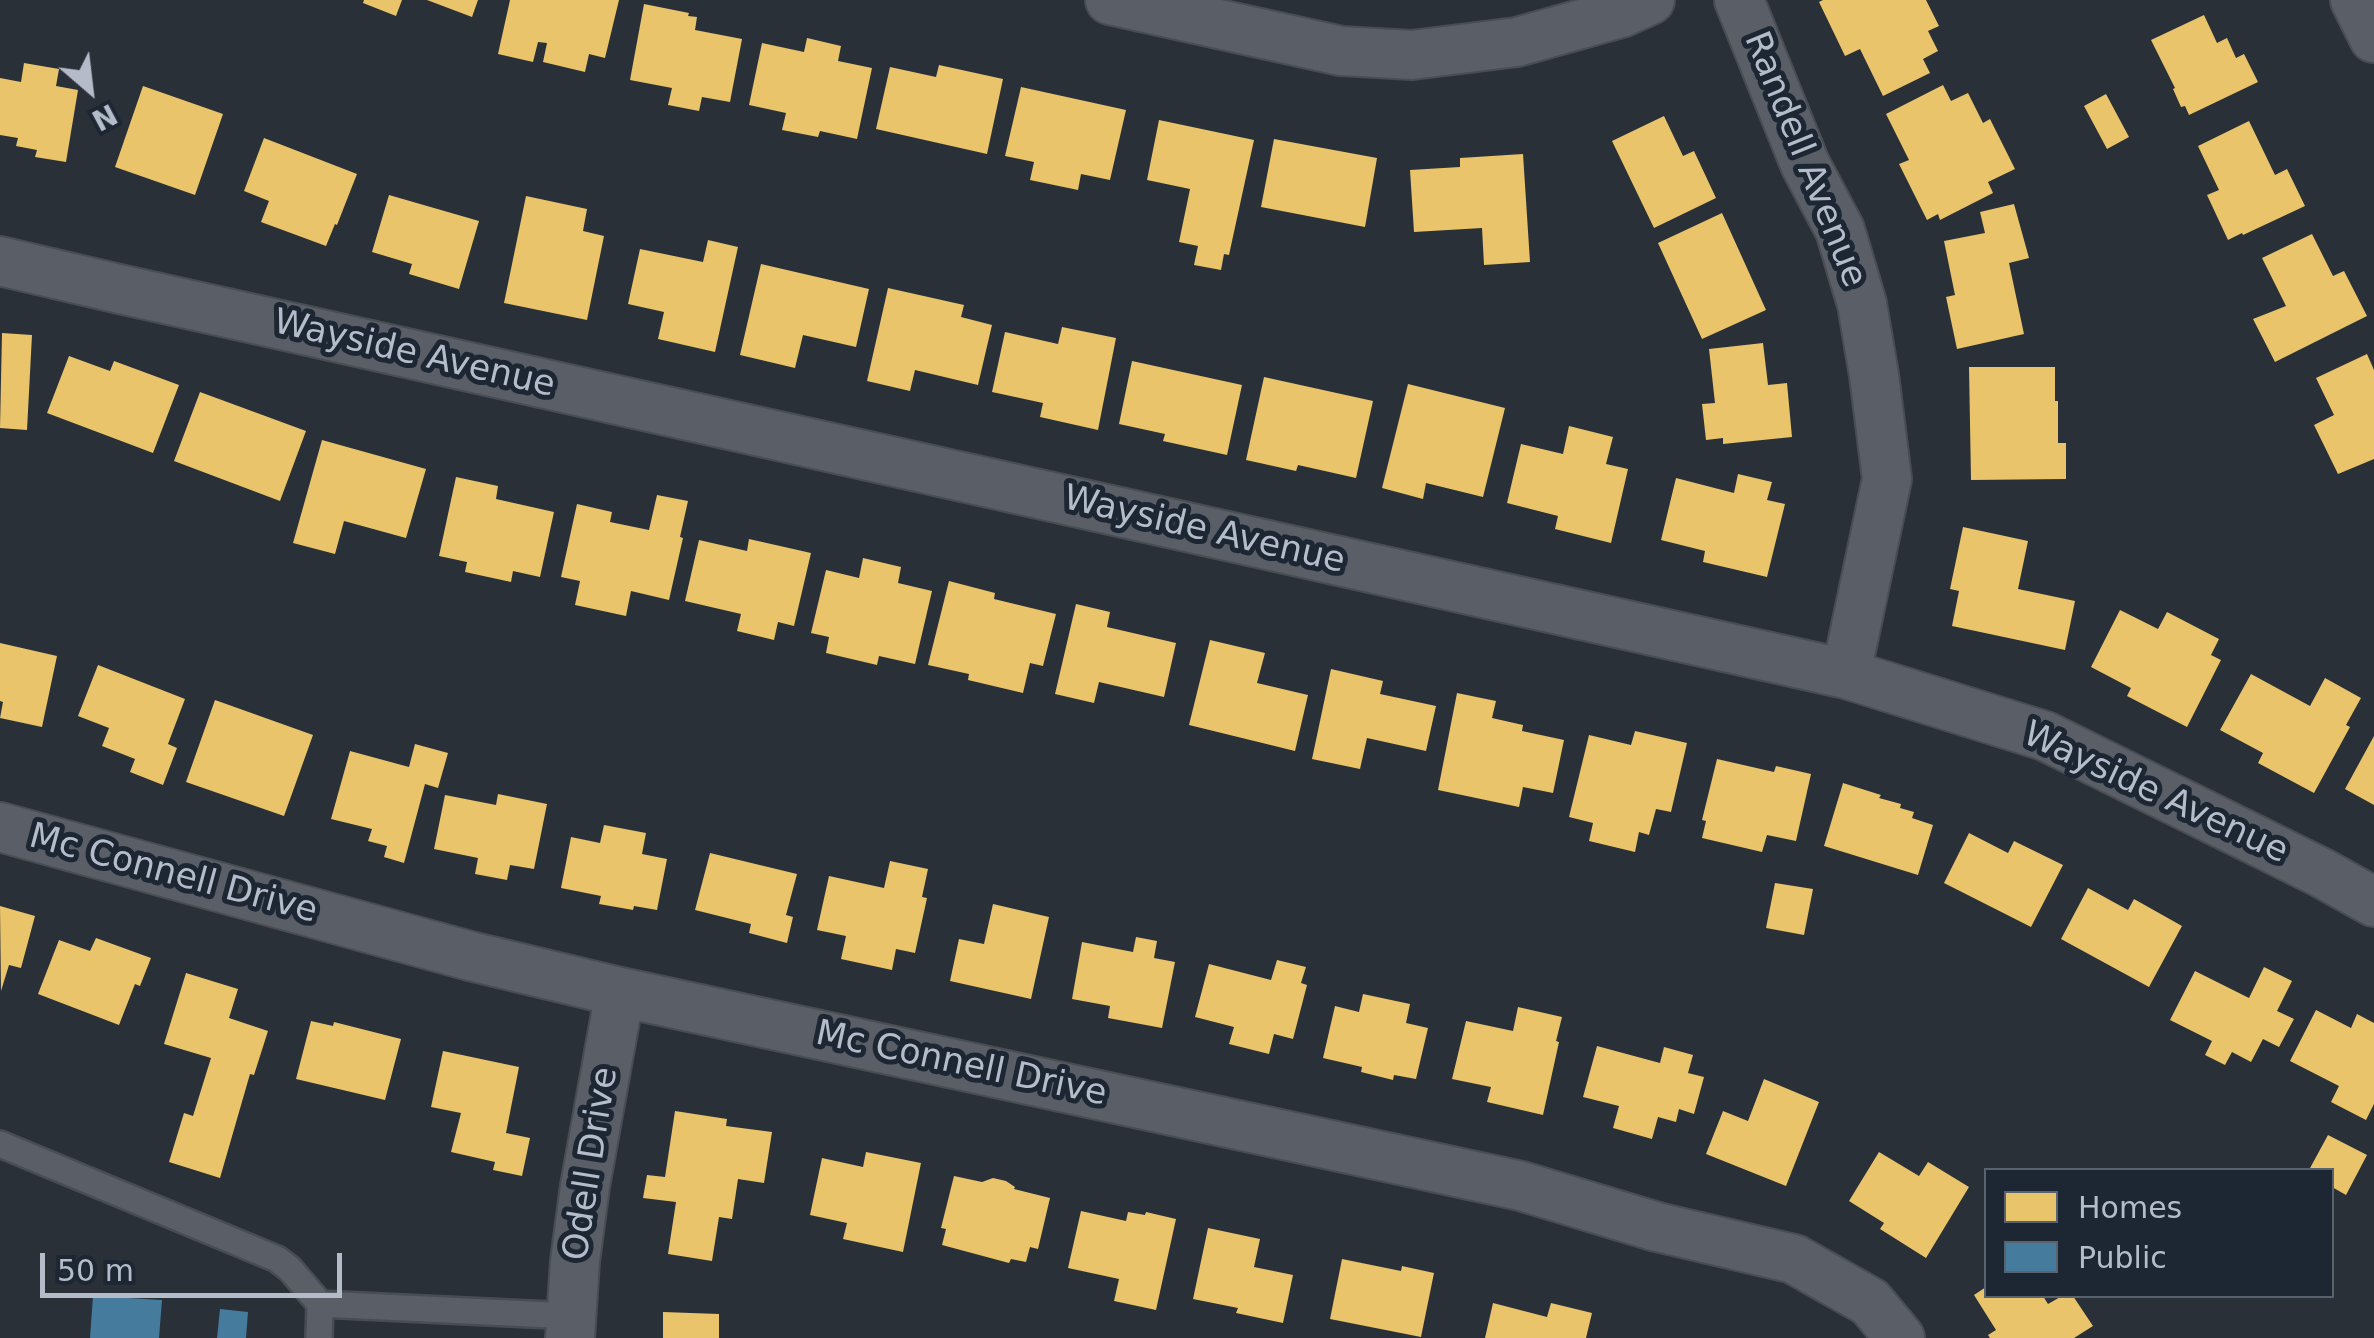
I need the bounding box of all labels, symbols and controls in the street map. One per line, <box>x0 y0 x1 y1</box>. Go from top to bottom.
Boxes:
street label: Randell Avenue <box>1734 26 1874 294</box>
north arrow <box>40 40 140 140</box>
text: N <box>86 97 122 137</box>
street label: Wayside Avenue <box>269 302 559 408</box>
street label: Wayside Avenue <box>1059 478 1349 584</box>
street label: Wayside Avenue <box>2016 714 2294 874</box>
street label: Mc Connell Drive <box>25 816 321 934</box>
street label: Mc Connell Drive <box>812 1014 1110 1116</box>
street label: Odell Drive <box>556 1064 628 1264</box>
legend <box>1984 1168 2334 1298</box>
text: Homes <box>2078 1190 2182 1225</box>
scale bar <box>45 1233 348 1295</box>
text: Public <box>2078 1240 2167 1275</box>
text: 50 m <box>57 1253 134 1288</box>

